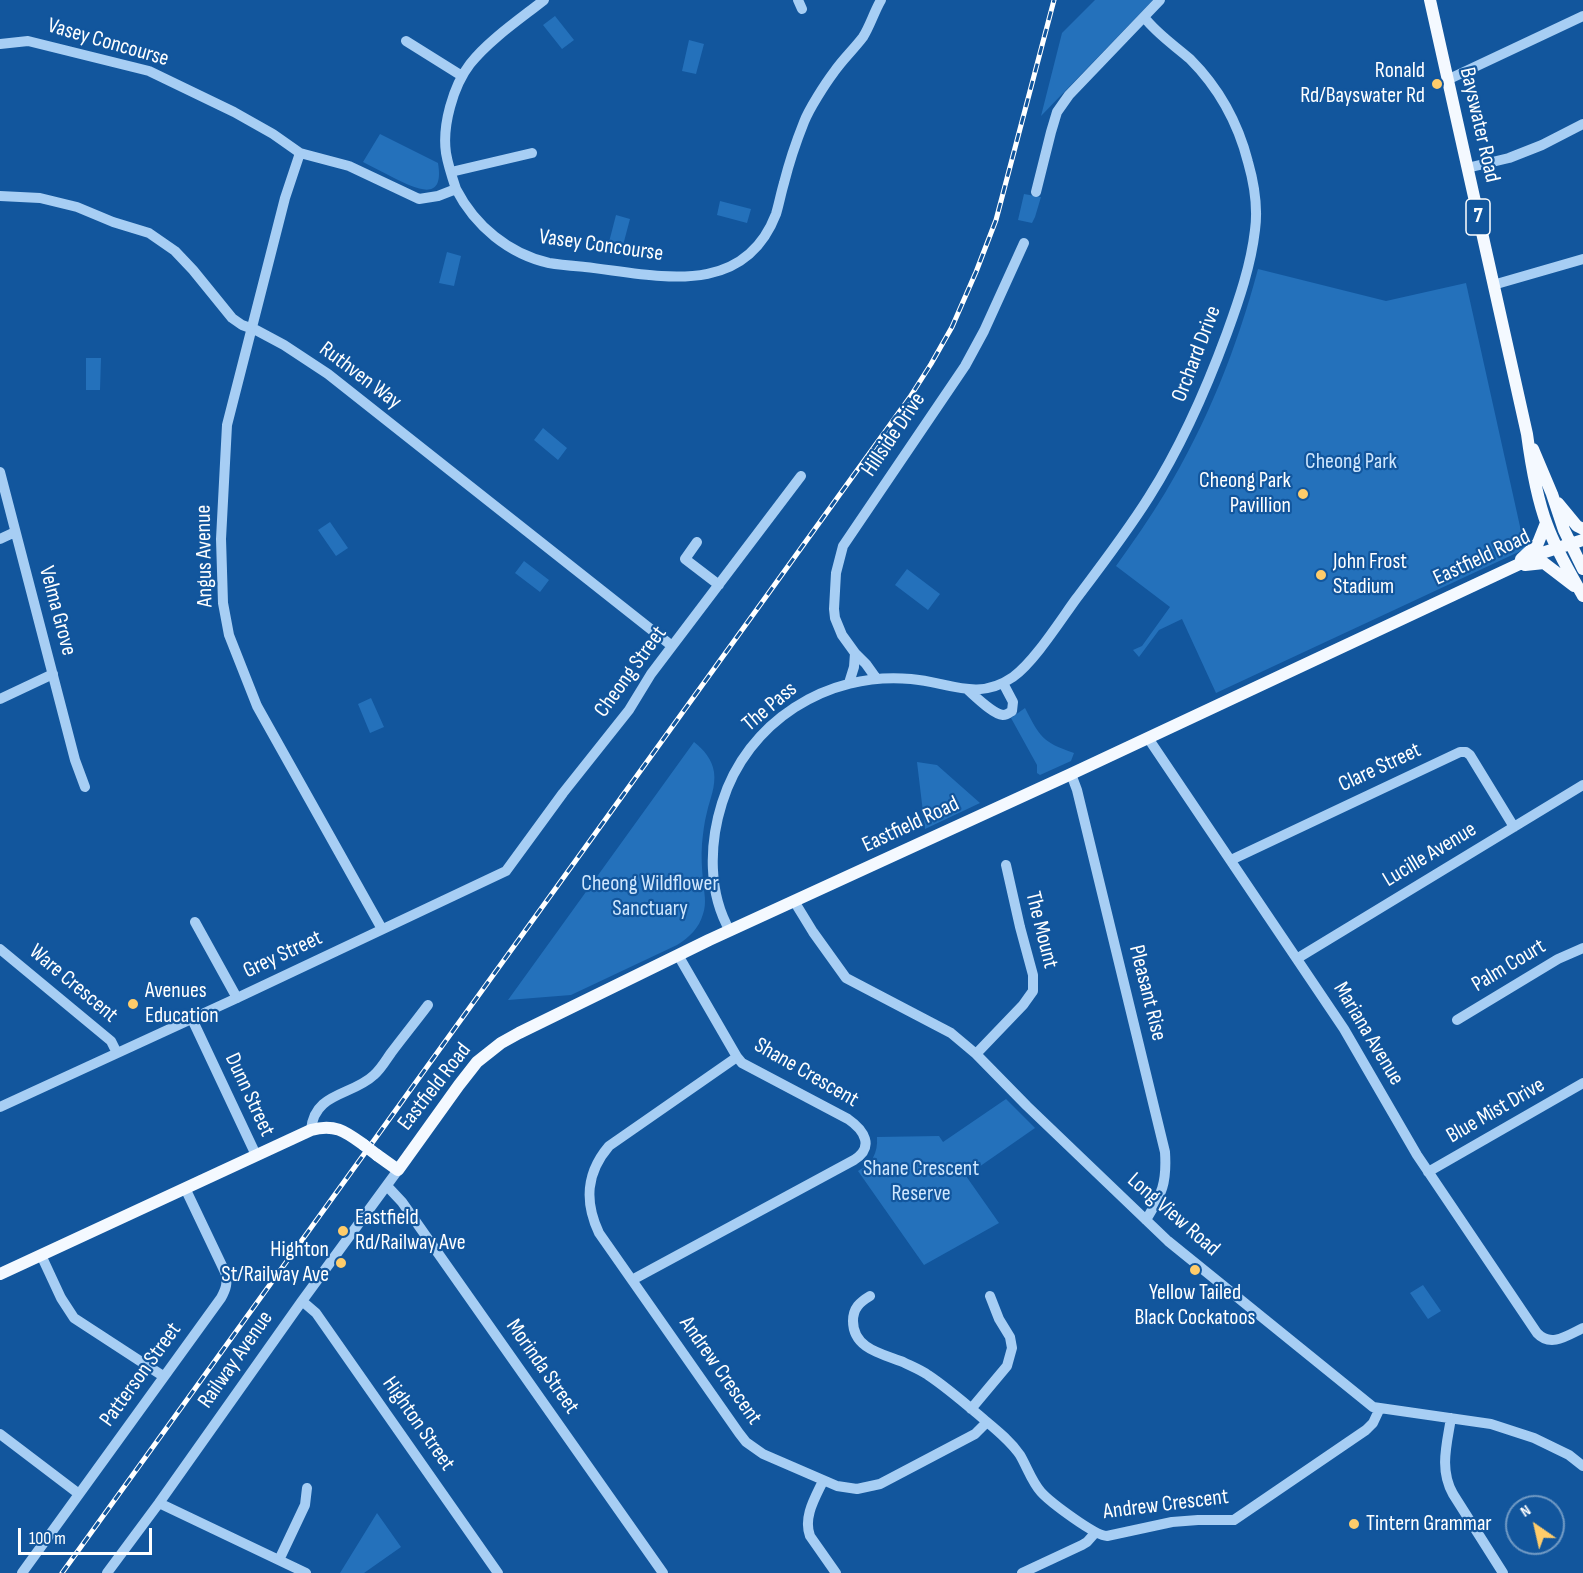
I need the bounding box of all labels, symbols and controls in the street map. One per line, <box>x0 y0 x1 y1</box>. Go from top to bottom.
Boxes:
street label: Vasey Concourse <box>44 13 172 73</box>
place label: Ronald Rd/Bayswater Rd <box>1300 58 1425 110</box>
street label: Bayswater Road <box>1453 65 1505 185</box>
marker: Ronald Rd/Bayswater Rd <box>1430 77 1444 91</box>
road number: 7 <box>1466 199 1490 235</box>
street label: Vasey Concourse <box>537 224 665 268</box>
street label: Orchard Drive <box>1167 302 1227 406</box>
street label: Ruthven Way <box>314 337 406 415</box>
street label: Hillside Drive <box>856 388 932 482</box>
park label: Cheong Park <box>1305 449 1397 475</box>
place label: Cheong Park Pavillion <box>1199 468 1291 520</box>
marker: Cheong Park Pavillion <box>1296 487 1310 501</box>
street label: Angus Avenue <box>191 505 219 607</box>
street label: Eastfield Road <box>1429 524 1535 592</box>
place label: John Frost Stadium <box>1333 549 1407 600</box>
street label: Velma Grove <box>32 563 82 659</box>
marker: John Frost Stadium <box>1314 568 1328 582</box>
street label: Cheong Street <box>589 621 673 723</box>
street label: The Pass <box>737 676 803 738</box>
street label: Clare Street <box>1335 737 1425 799</box>
street label: Eastfield Road <box>858 791 964 859</box>
street label: Lucille Avenue <box>1378 817 1482 893</box>
park label: Cheong Wildflower Sanctuary <box>581 871 719 922</box>
street label: The Mount <box>1019 889 1063 971</box>
street label: Grey Street <box>239 925 327 985</box>
street label: Palm Court <box>1467 934 1551 998</box>
street label: Ware Crescent <box>23 939 123 1029</box>
street label: Pleasant Rise <box>1122 942 1172 1044</box>
place label: Avenues Education <box>145 978 219 1030</box>
street label: Mariana Avenue <box>1327 978 1409 1090</box>
marker: Avenues Education <box>126 997 140 1011</box>
street label: Shane Crescent <box>749 1033 863 1113</box>
street label: Eastfield Road <box>393 1038 477 1136</box>
street label: Dunn Street <box>218 1049 280 1141</box>
street label: Blue Mist Drive <box>1442 1072 1550 1150</box>
park label: Shane Crescent Reserve <box>863 1156 979 1208</box>
street label: Long View Road <box>1121 1168 1225 1262</box>
place label: Eastfield Rd/Railway Ave <box>355 1205 466 1256</box>
marker: Eastfield Rd/Railway Ave <box>336 1224 350 1238</box>
place label: Highton St/Railway Ave <box>221 1237 329 1288</box>
marker: Highton St/Railway Ave <box>334 1256 348 1270</box>
marker: Yellow Tailed Black Cockatoos <box>1188 1263 1202 1277</box>
place label: Yellow Tailed Black Cockatoos <box>1134 1280 1256 1332</box>
street label: Railway Avenue <box>193 1306 279 1414</box>
street label: Andrew Crescent <box>673 1312 767 1430</box>
street label: Morinda Street <box>500 1315 584 1419</box>
street label: Patterson Street <box>95 1318 187 1432</box>
street label: Highton Street <box>376 1372 460 1476</box>
street label: Andrew Crescent <box>1102 1484 1230 1526</box>
north arrow <box>1505 1495 1565 1555</box>
text: N <box>1517 1501 1535 1522</box>
place label: Tintern Grammar <box>1366 1511 1492 1537</box>
scale bar <box>21 1516 154 1554</box>
marker: Tintern Grammar <box>1347 1517 1361 1531</box>
text: 100 m <box>29 1528 66 1549</box>

